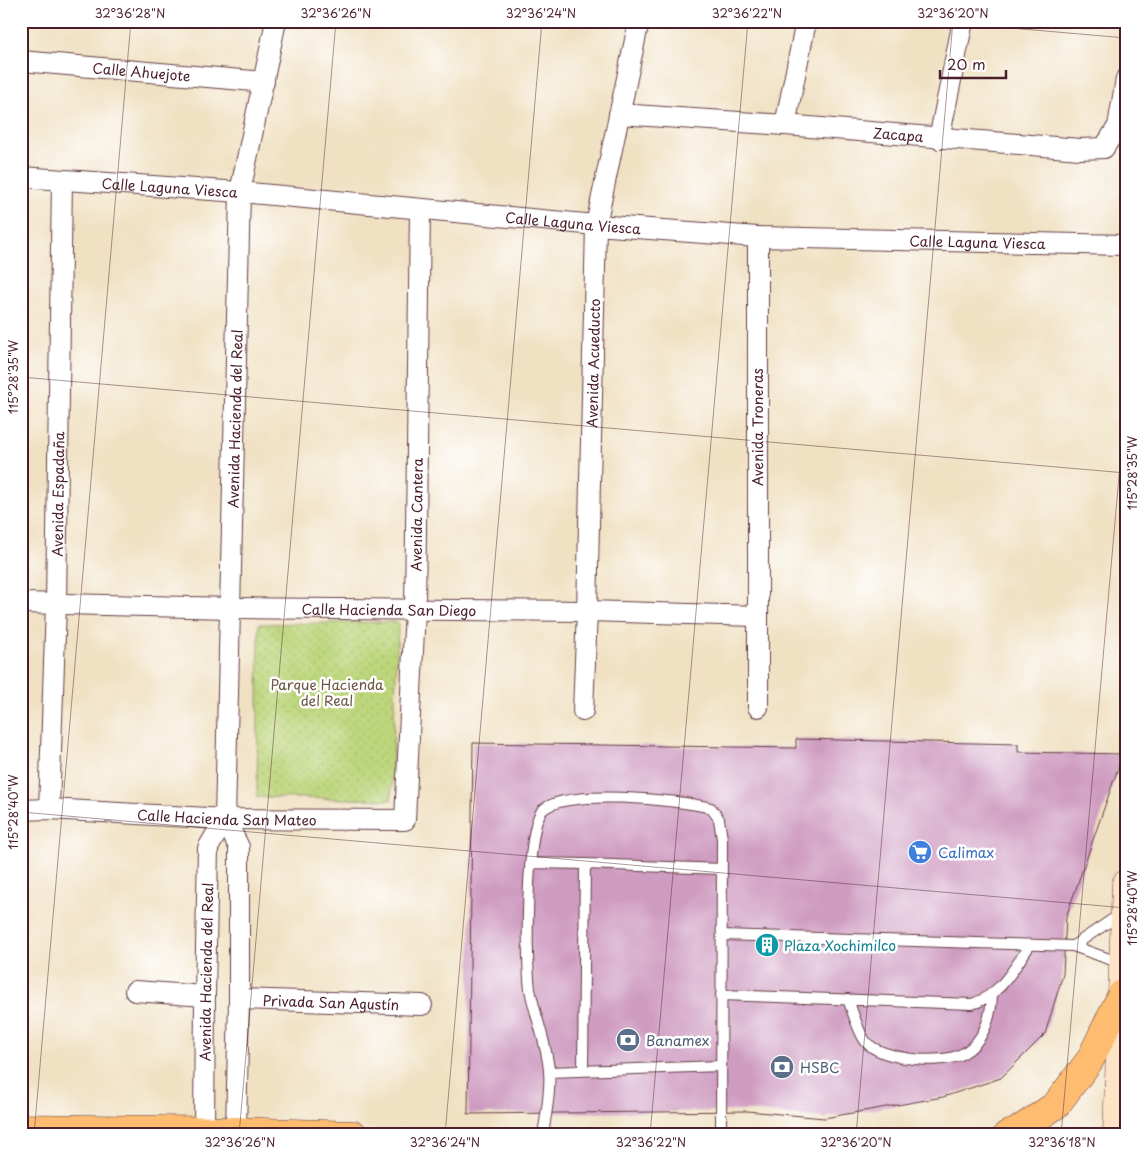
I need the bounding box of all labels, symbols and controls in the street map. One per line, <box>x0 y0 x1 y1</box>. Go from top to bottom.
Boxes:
text: 32°36'28"N <box>95 4 165 22</box>
text: 32°36'26"N <box>301 4 371 22</box>
text: 32°36'24"N <box>506 4 576 22</box>
text: 32°36'22"N <box>712 4 782 22</box>
text: 32°36'20"N <box>917 4 989 22</box>
scale bar <box>940 48 1006 80</box>
text: 20 m <box>947 52 986 75</box>
street label: Calle Ahuejote <box>92 57 191 86</box>
street label: Zacapa <box>872 122 925 147</box>
street label: Calle Laguna Viesca <box>101 172 239 202</box>
street label: Calle Laguna Viesca <box>504 206 642 239</box>
street label: Calle Laguna Viesca <box>909 230 1046 254</box>
street label: Avenida Acueducto <box>581 298 605 428</box>
street label: Avenida Hacienda del Real <box>222 329 247 508</box>
text: 115°28'35"W <box>4 339 22 414</box>
street label: Avenida Troneras <box>747 368 768 486</box>
street label: Avenida Espadaña <box>46 431 69 557</box>
text: 115°28'35"W <box>1123 435 1141 510</box>
street label: Avenida Cantera <box>405 457 427 571</box>
street label: Calle Hacienda San Diego <box>301 598 476 621</box>
park label: Parque Hacienda del Real <box>270 674 384 711</box>
text: 115°28'40"W <box>4 774 22 850</box>
street label: Calle Hacienda San Mateo <box>136 804 317 830</box>
supermarket icon: Calimax <box>907 839 933 865</box>
place label: Calimax <box>938 842 994 863</box>
text: 115°28'40"W <box>1123 870 1141 946</box>
street label: Avenida Hacienda del Real <box>194 883 218 1061</box>
building icon: Plaza Xochimilco <box>754 932 780 958</box>
place label: Plaza Xochimilco <box>784 935 896 956</box>
street label: Privada San Agustín <box>262 989 399 1015</box>
bank icon: Banamex <box>615 1027 641 1053</box>
place label: Banamex <box>646 1030 709 1051</box>
bank icon: HSBC <box>769 1054 795 1080</box>
place label: HSBC <box>800 1057 840 1078</box>
text: 32°36'26"N <box>205 1133 275 1151</box>
text: 32°36'24"N <box>410 1133 480 1151</box>
text: 32°36'22"N <box>616 1133 686 1151</box>
text: 32°36'20"N <box>820 1133 892 1151</box>
text: 32°36'18"N <box>1028 1133 1096 1151</box>

